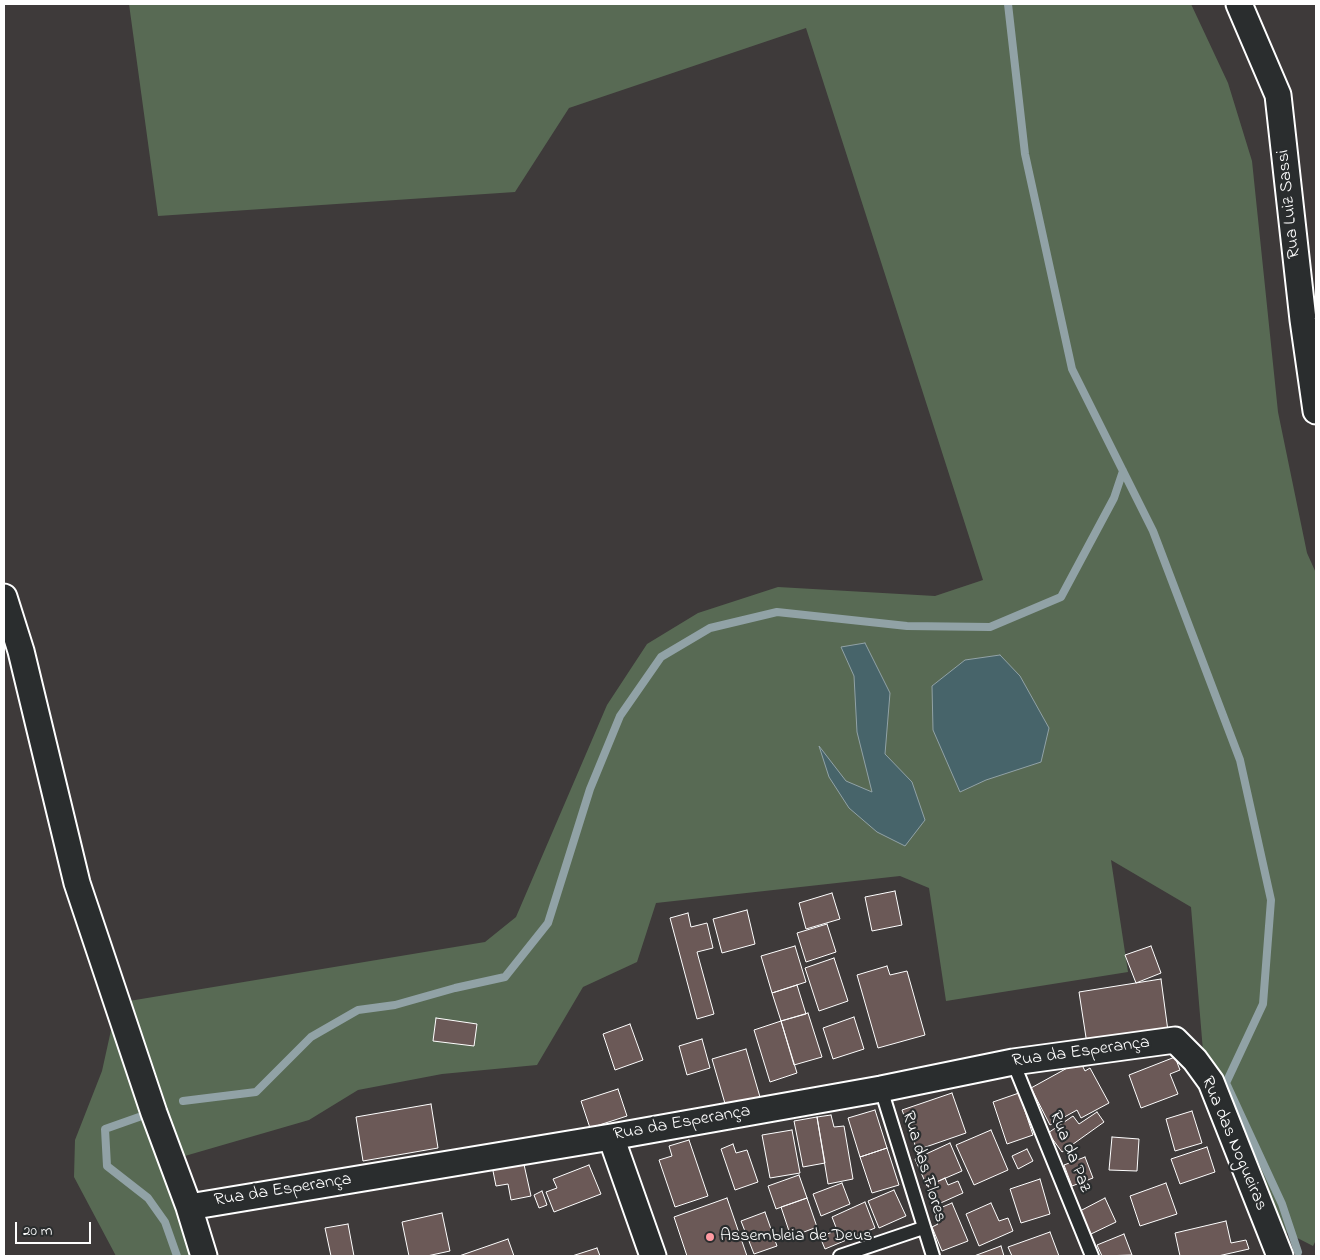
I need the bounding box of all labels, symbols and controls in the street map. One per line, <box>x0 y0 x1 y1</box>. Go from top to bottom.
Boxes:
street label: Rua Luiz Sassi <box>1274 148 1306 260</box>
street label: Rua da Esperança <box>1011 1033 1151 1073</box>
street label: Rua das Nogueiras <box>1195 1074 1271 1214</box>
street label: Rua da Esperança <box>612 1101 752 1147</box>
street label: Rua da Paz <box>1043 1108 1095 1196</box>
street label: Rua das Flores <box>896 1109 950 1225</box>
street label: Rua da Esperança <box>213 1169 353 1213</box>
scale bar <box>18 1212 94 1244</box>
text: 20 m <box>23 1220 52 1242</box>
place label: Assembleia de Deus <box>720 1226 872 1248</box>
marker: Assembleia de Deus <box>704 1231 716 1243</box>

